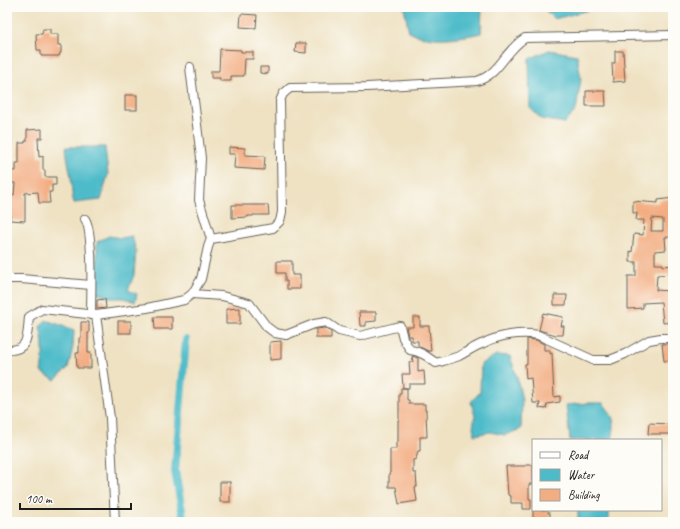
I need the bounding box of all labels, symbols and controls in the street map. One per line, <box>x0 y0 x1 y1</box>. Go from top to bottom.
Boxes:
legend <box>532 439 662 511</box>
text: Road <box>568 447 590 463</box>
text: Water <box>568 467 596 483</box>
scale bar <box>20 485 131 511</box>
text: Building <box>568 487 600 503</box>
text: 100 m <box>26 491 53 507</box>

